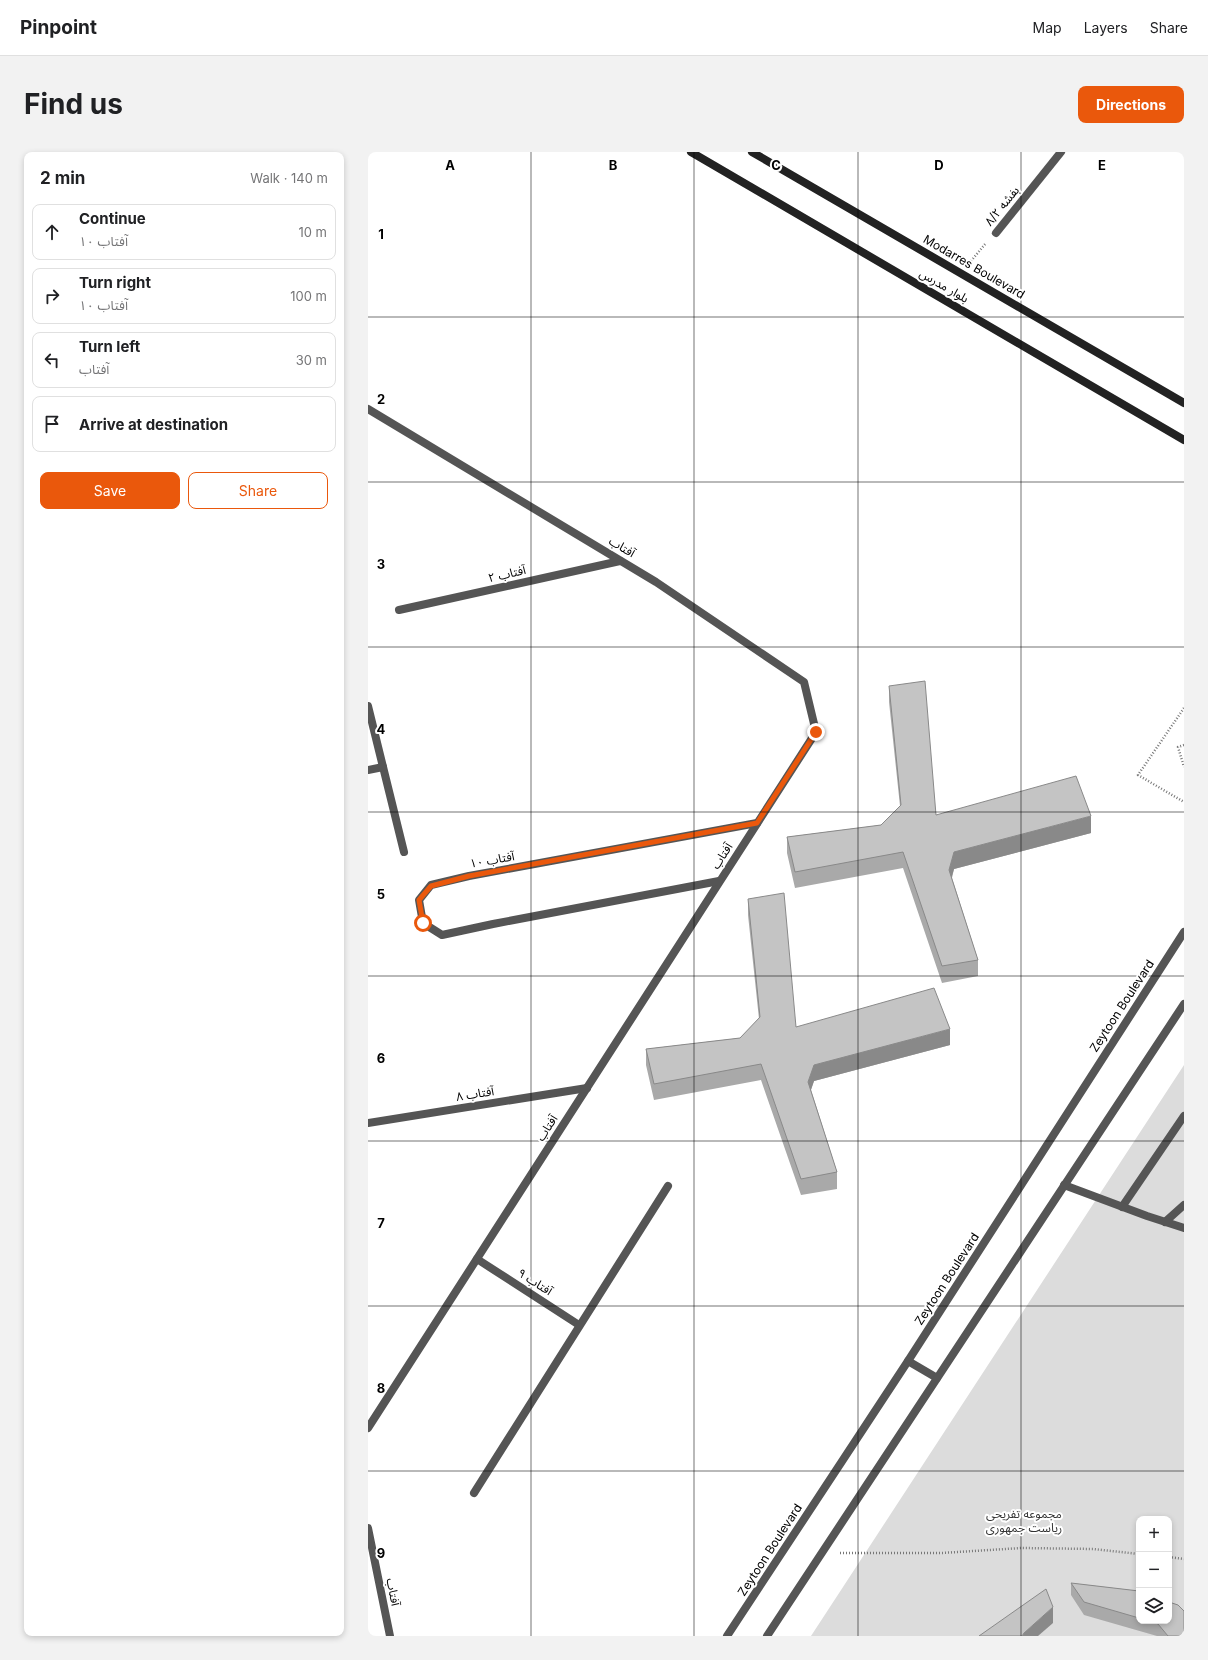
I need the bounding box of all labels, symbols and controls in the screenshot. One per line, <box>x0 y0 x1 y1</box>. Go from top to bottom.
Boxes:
text: Pinpoint <box>20 16 97 39</box>
text: Map <box>1033 19 1062 36</box>
text: Layers <box>1084 19 1128 36</box>
text: Share <box>1150 19 1188 36</box>
button: Directions <box>1078 86 1184 123</box>
text: Find us <box>24 87 123 121</box>
text: A <box>445 157 455 173</box>
text: B <box>609 157 618 173</box>
text: C <box>771 157 781 173</box>
text: D <box>934 157 944 173</box>
text: E <box>1098 157 1106 173</box>
text: 2 min <box>40 168 85 188</box>
text: Walk · 140 m <box>250 170 328 186</box>
street label: بفشه ۸/۲ <box>981 183 1022 229</box>
text: Continue <box>79 209 146 228</box>
icon: ahead <box>41 221 63 243</box>
text: 10 m <box>298 224 327 240</box>
text: 1 <box>378 226 384 242</box>
street label: Modarres Boulevard <box>921 231 1028 302</box>
text: آفتاب ۱۰ <box>79 233 128 249</box>
street label: بلوار مدرس <box>917 265 972 306</box>
text: Turn right <box>79 273 151 292</box>
icon: right <box>41 285 63 307</box>
text: 100 m <box>290 288 327 304</box>
text: آفتاب ۱۰ <box>79 297 128 313</box>
text: Turn left <box>79 337 140 356</box>
icon: left <box>41 349 63 371</box>
text: 30 m <box>296 352 327 368</box>
text: آفتاب <box>79 361 109 377</box>
text: 2 <box>377 391 385 407</box>
icon: arrive <box>41 413 63 435</box>
text: Arrive at destination <box>79 415 228 434</box>
button: Save <box>40 472 180 509</box>
button: Share <box>188 472 328 509</box>
street label: آفتاب <box>606 533 639 561</box>
text: 3 <box>377 556 385 572</box>
street label: آفتاب ۲ <box>487 562 528 585</box>
text: 4 <box>377 721 386 737</box>
route end <box>807 723 825 741</box>
street label: آفتاب <box>708 839 736 872</box>
street label: آفتاب ۱۰ <box>468 848 516 871</box>
text: 5 <box>377 886 385 902</box>
route start <box>414 914 432 932</box>
street label: Zeytoon Boulevard <box>1086 957 1157 1055</box>
text: 6 <box>377 1050 385 1066</box>
street label: آفتاب ۸ <box>455 1083 496 1104</box>
street label: آفتاب <box>533 1111 561 1144</box>
text: 7 <box>377 1215 385 1231</box>
street label: Zeytoon Boulevard <box>911 1230 982 1328</box>
street label: آفتاب ۹ <box>515 1265 556 1299</box>
text: 8 <box>377 1380 385 1396</box>
street label: Zeytoon Boulevard <box>734 1501 805 1599</box>
park label: مجموعه تفریحی ریاست جمهوری <box>986 1506 1062 1535</box>
map controls <box>1136 1516 1172 1624</box>
button: + <box>1136 1516 1172 1552</box>
text: 9 <box>377 1545 385 1561</box>
button: − <box>1136 1552 1172 1588</box>
street label: آفتاب <box>383 1577 404 1608</box>
button: layers <box>1136 1588 1172 1624</box>

